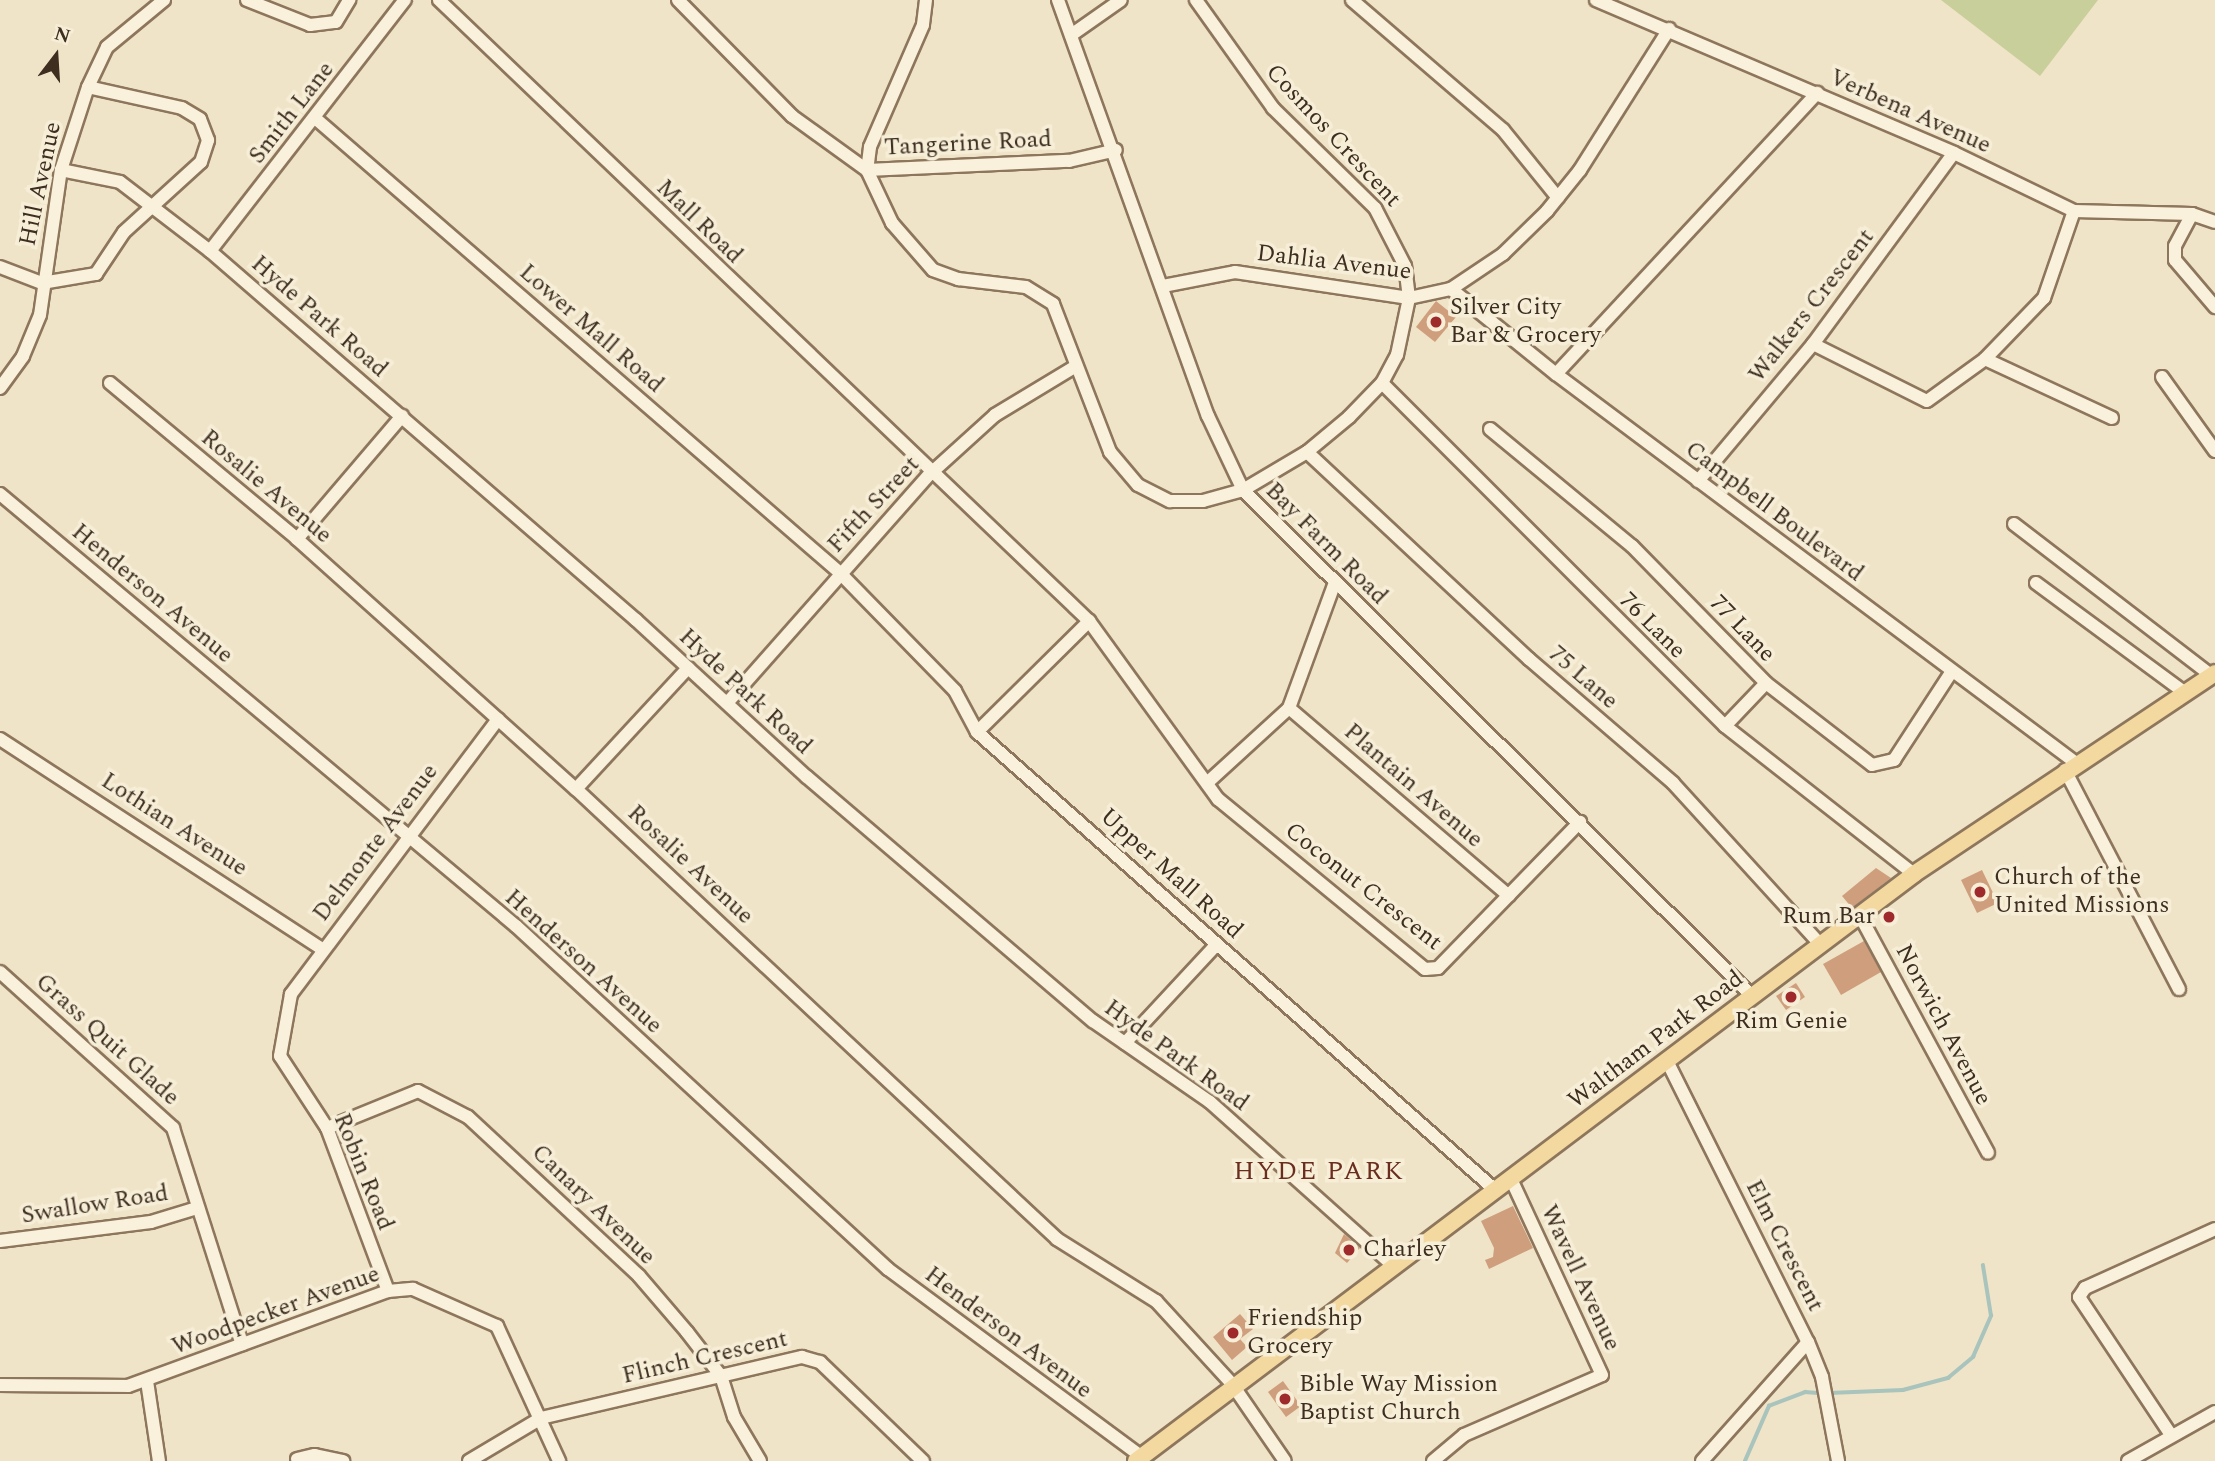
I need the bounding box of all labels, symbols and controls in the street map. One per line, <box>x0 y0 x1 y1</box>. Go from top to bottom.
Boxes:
text: N <box>51 19 74 52</box>
north arrow <box>21 21 91 91</box>
street label: Smith Lane <box>243 56 341 170</box>
street label: Cosmos Crescent <box>1259 58 1407 214</box>
street label: Verbena Avenue <box>1825 64 1995 160</box>
street label: Hill Avenue <box>14 119 68 249</box>
street label: Tangerine Road <box>883 125 1053 163</box>
street label: Mall Road <box>650 174 748 270</box>
street label: Walkers Crescent <box>1743 224 1881 388</box>
street label: Dahlia Avenue <box>1255 239 1413 287</box>
street label: Hyde Park Road <box>245 250 393 384</box>
street label: Lower Mall Road <box>513 258 669 400</box>
place label: Silver City Bar & Grocery <box>1450 294 1601 350</box>
marker: Silver City Bar & Grocery <box>1428 314 1444 330</box>
street label: Rosalie Avenue <box>195 424 337 550</box>
street label: Campbell Boulevard <box>1679 436 1869 588</box>
street label: Fifth Street <box>822 451 926 559</box>
street label: Bay Farm Road <box>1259 477 1393 611</box>
street label: Henderson Avenue <box>65 518 239 670</box>
street label: 76 Lane <box>1613 587 1691 665</box>
street label: 77 Lane <box>1703 589 1781 669</box>
street label: Hyde Park Road <box>672 623 818 761</box>
street label: 75 Lane <box>1542 640 1624 716</box>
street label: Plantain Avenue <box>1338 718 1488 854</box>
street label: Delmonte Avenue <box>307 758 445 928</box>
street label: Lothian Avenue <box>95 767 253 883</box>
street label: Rosalie Avenue <box>621 799 759 931</box>
street label: Upper Mall Road <box>1094 802 1248 946</box>
street label: Coconut Crescent <box>1279 817 1447 957</box>
place label: Church of the United Missions <box>1994 864 2170 920</box>
street label: Henderson Avenue <box>498 884 668 1040</box>
marker: Church of the United Missions <box>1972 884 1988 900</box>
place label: Rum Bar <box>1782 903 1875 931</box>
marker: Rum Bar <box>1881 909 1897 925</box>
street label: Norwich Avenue <box>1889 940 1997 1110</box>
street label: Waltham Park Road <box>1563 965 1749 1115</box>
street label: Grass Quit Glade <box>29 968 185 1112</box>
marker: Rim Genie <box>1783 989 1799 1005</box>
street label: Hyde Park Road <box>1098 994 1254 1118</box>
place label: Rim Genie <box>1734 1008 1848 1036</box>
street label: Robin Road <box>326 1109 400 1235</box>
street label: Canary Avenue <box>525 1139 661 1271</box>
district label: HYDE PARK <box>1235 1156 1403 1188</box>
street label: Elm Crescent <box>1739 1175 1829 1317</box>
street label: Swallow Road <box>20 1179 170 1231</box>
street label: Wavell Avenue <box>1534 1201 1626 1355</box>
place label: Charley <box>1363 1236 1446 1264</box>
marker: Charley <box>1341 1242 1357 1258</box>
street label: Woodpecker Avenue <box>168 1260 384 1362</box>
street label: Henderson Avenue <box>919 1261 1097 1405</box>
place label: Friendship Grocery <box>1247 1305 1362 1361</box>
street label: Flinch Crescent <box>620 1325 790 1391</box>
marker: Friendship Grocery <box>1225 1325 1241 1341</box>
place label: Bible Way Mission Baptist Church <box>1299 1371 1498 1427</box>
marker: Bible Way Mission Baptist Church <box>1277 1391 1293 1407</box>

